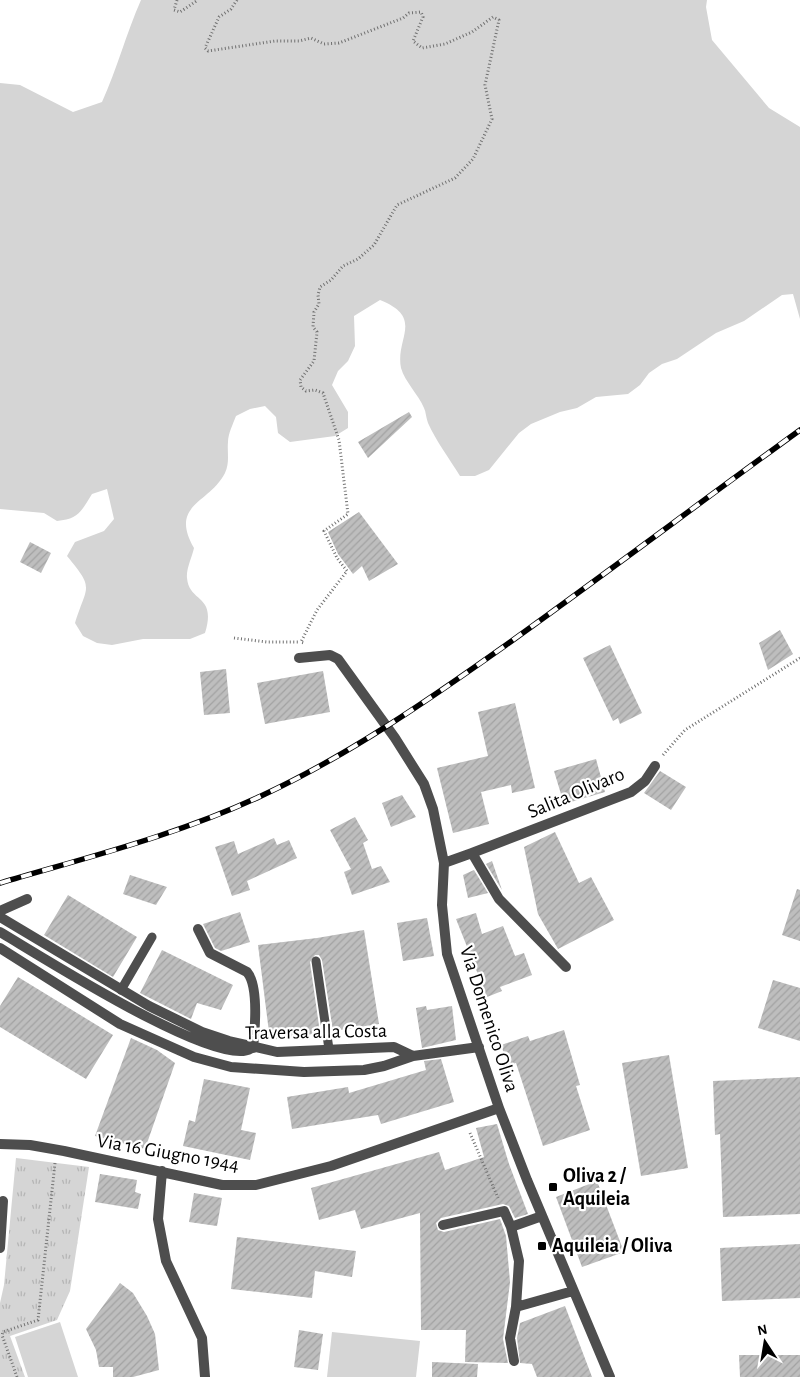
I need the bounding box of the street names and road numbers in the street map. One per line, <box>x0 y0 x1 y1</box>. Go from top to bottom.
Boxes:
street label: Salita Olivaro <box>525 764 627 822</box>
street label: Via Domenico Oliva <box>456 944 522 1094</box>
street label: Traversa alla Costa <box>245 1021 387 1043</box>
street label: Via 16 Giugno 1944 <box>95 1131 241 1175</box>

